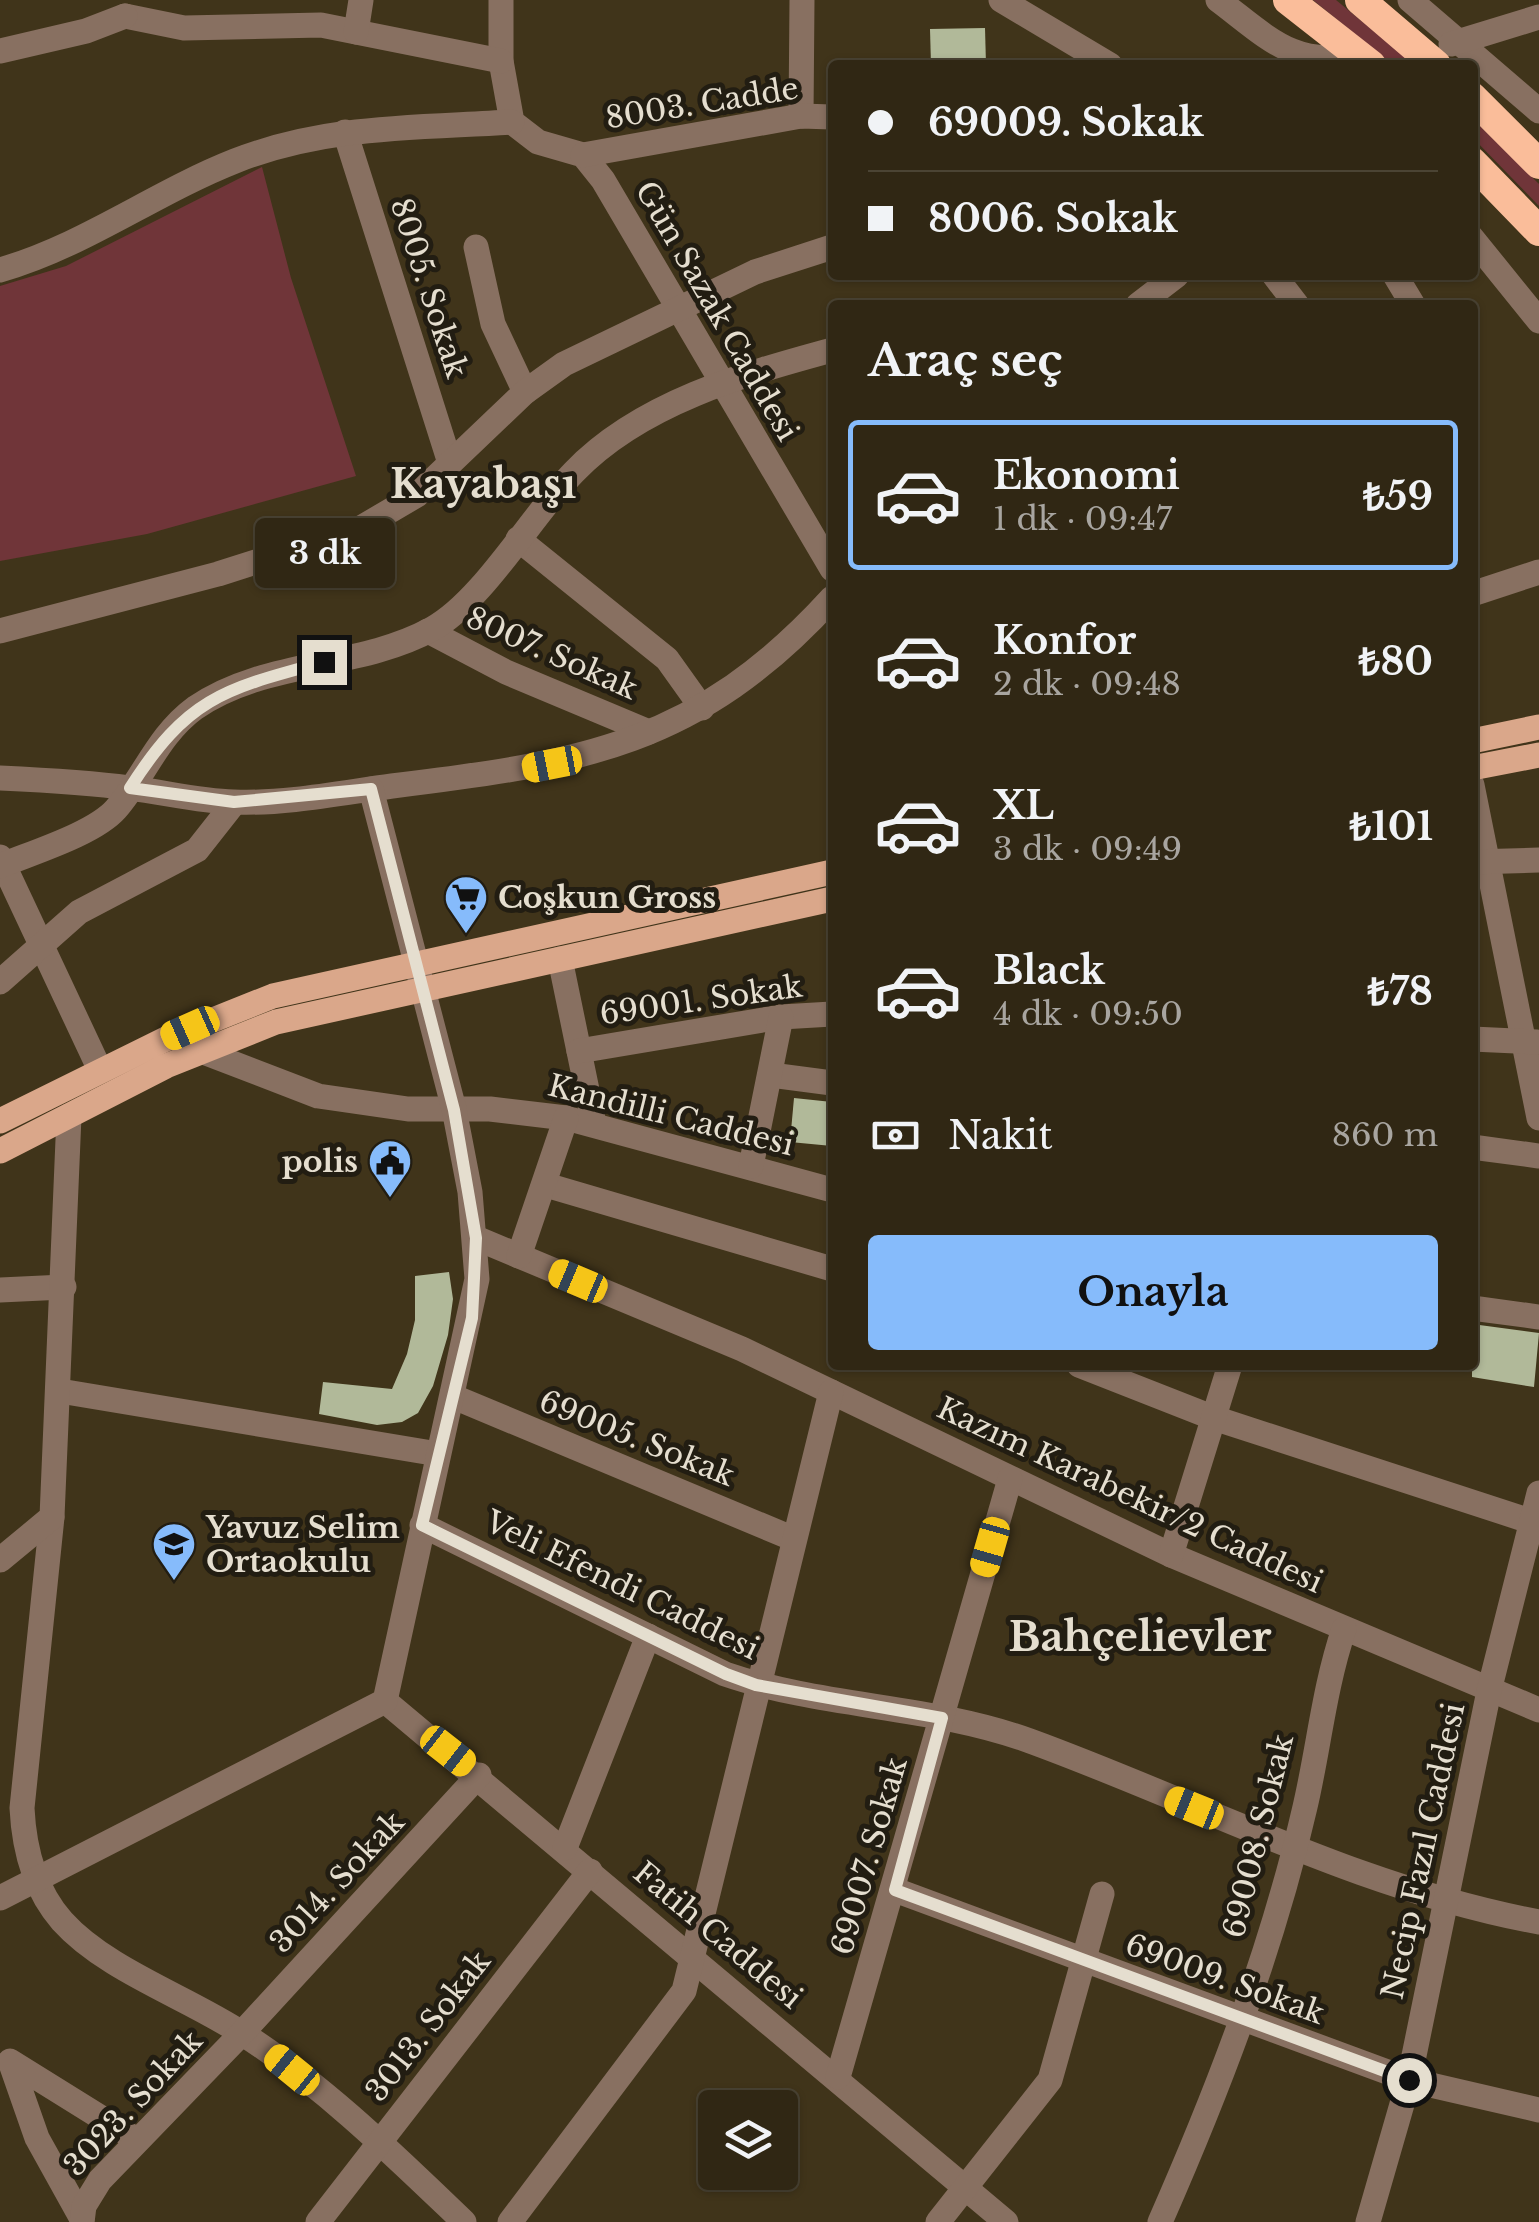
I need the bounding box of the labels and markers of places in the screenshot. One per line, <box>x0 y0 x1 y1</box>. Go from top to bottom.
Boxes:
supermarket icon: Coşkun Gross <box>443 874 489 935</box>
place label: Coşkun Gross <box>498 879 716 916</box>
public building icon: polis <box>367 1138 413 1199</box>
place label: polis <box>282 1143 358 1180</box>
place label: Yavuz Selim Ortaokulu <box>205 1509 400 1580</box>
school or university icon: Yavuz Selim Ortaokulu <box>151 1521 197 1582</box>

